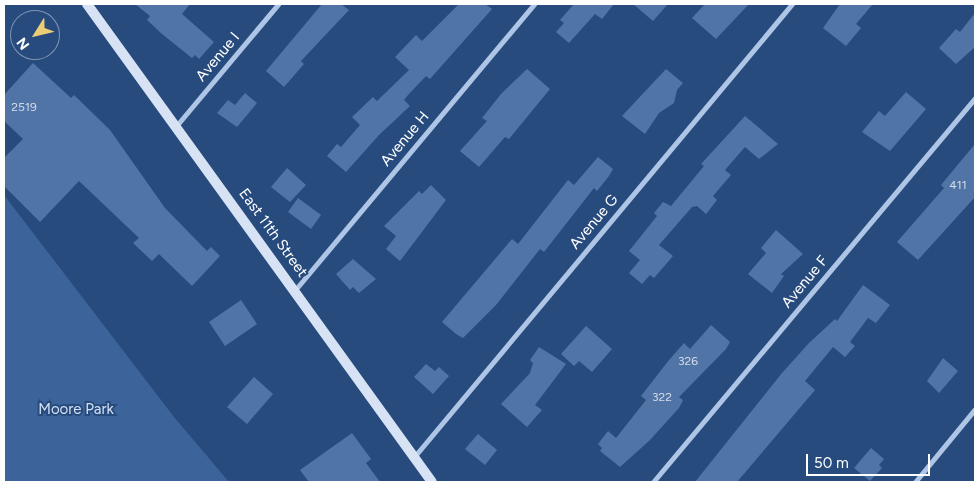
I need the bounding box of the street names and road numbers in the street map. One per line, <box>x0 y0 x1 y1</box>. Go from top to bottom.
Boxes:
street label: Avenue I <box>192 29 244 85</box>
street label: Avenue H <box>377 108 433 170</box>
street label: East 11th Street <box>235 185 311 281</box>
street label: Avenue G <box>566 191 622 253</box>
street label: Avenue F <box>778 252 832 312</box>

